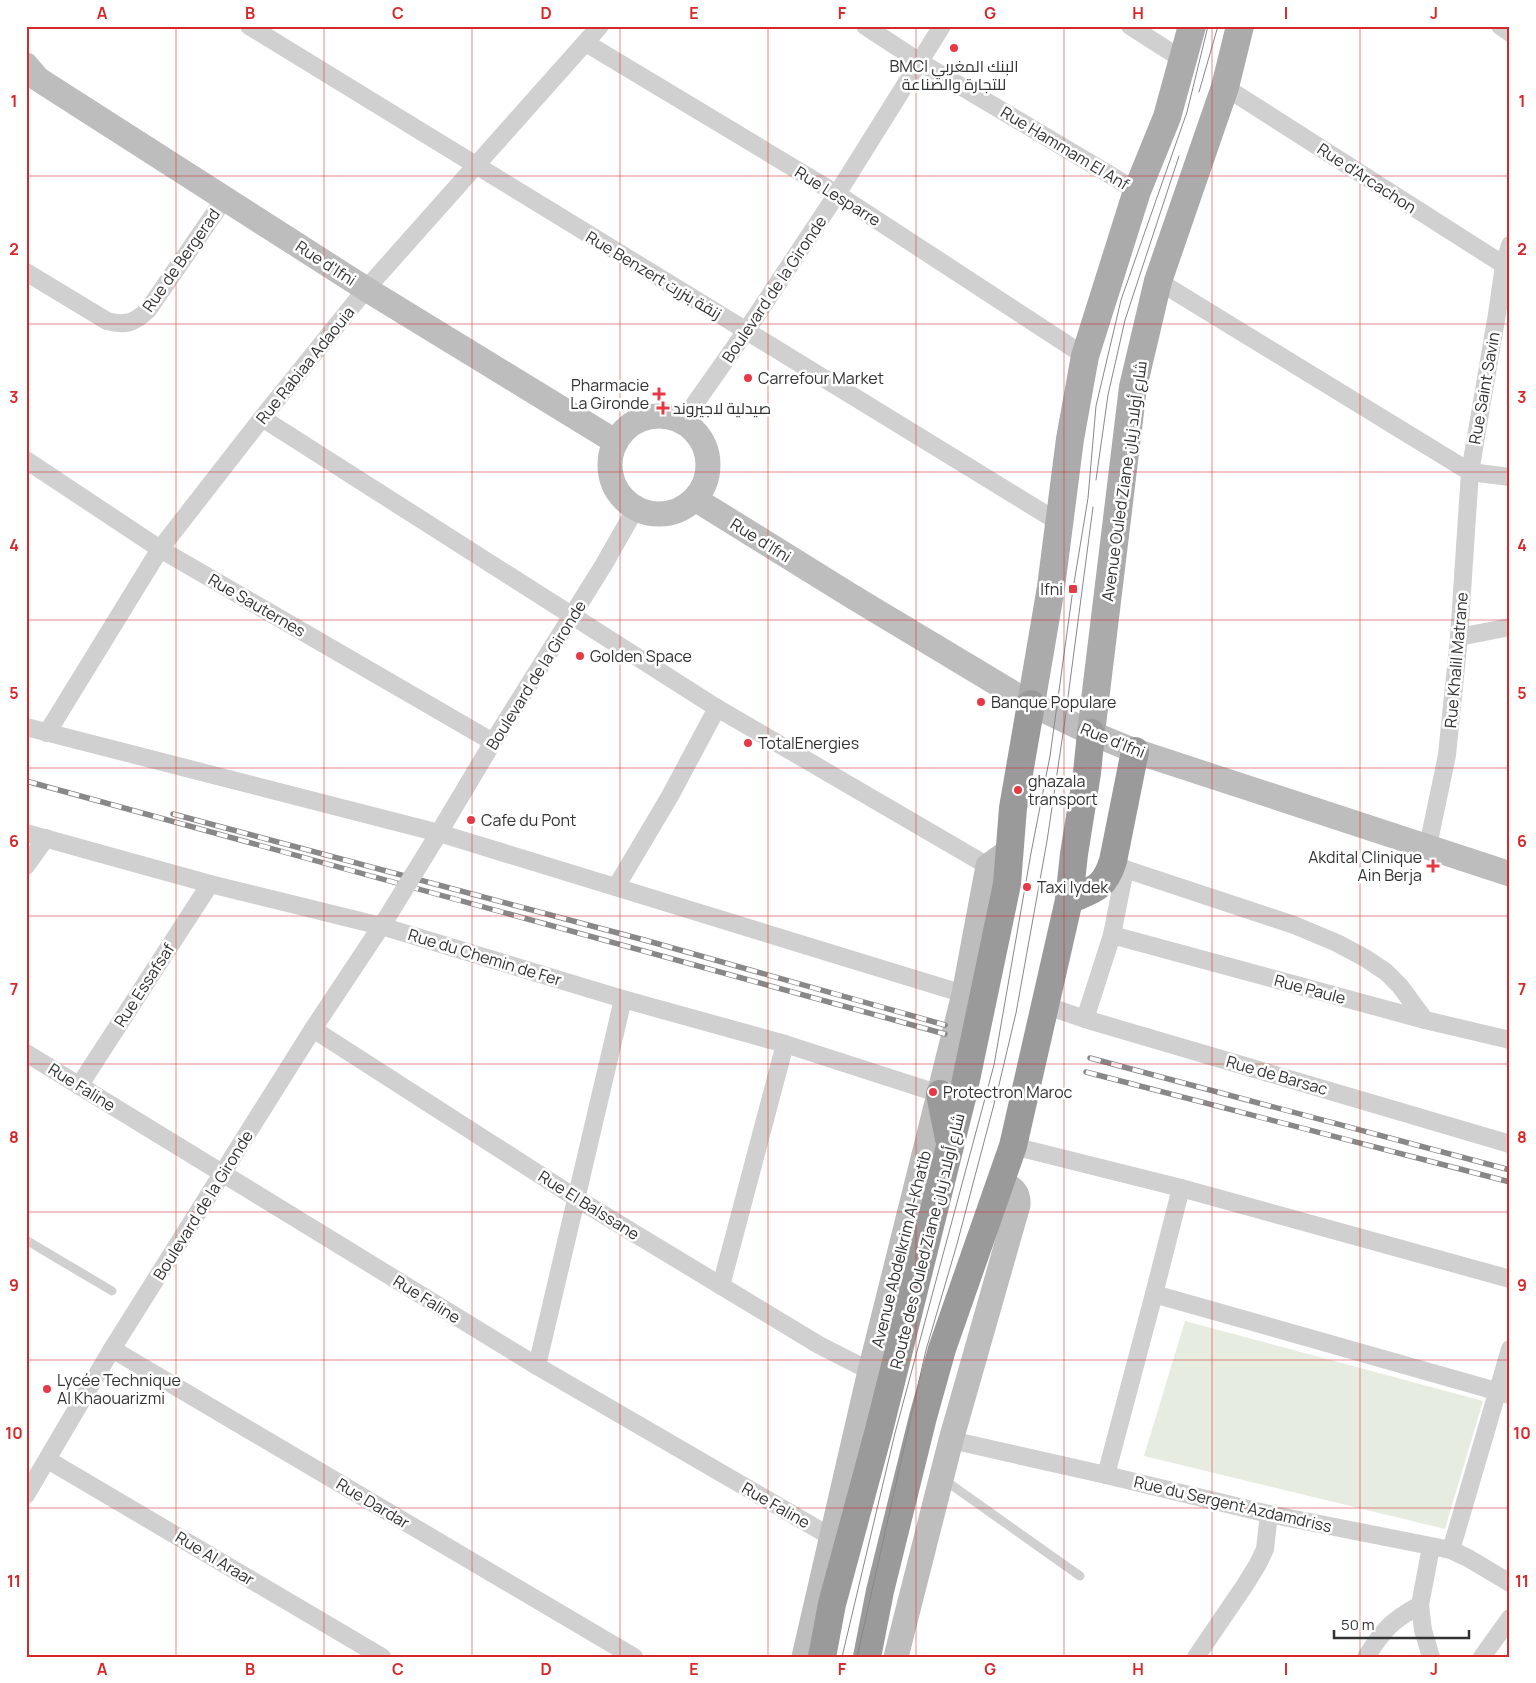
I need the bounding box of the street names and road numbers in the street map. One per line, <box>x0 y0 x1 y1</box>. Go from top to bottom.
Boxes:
street label: Rue Hammam El Anf <box>997 101 1134 195</box>
street label: Rue d'Arcachon <box>1313 138 1421 218</box>
street label: Rue Lesparre <box>791 161 885 231</box>
street label: Rue de Bergerad <box>137 204 225 316</box>
street label: Boulevard de la Gironde <box>717 211 831 367</box>
street label: Rue Benzert زنقة بنزرت <box>582 226 726 324</box>
street label: Rue d'Ifni <box>292 235 360 291</box>
street label: Rue Rabiaa Adaouia <box>251 302 359 428</box>
street label: Rue Saint Savin <box>1463 330 1505 446</box>
street label: Avenue Ouled Ziane شارع أولاد زيان <box>1096 359 1153 603</box>
street label: Rue d'Ifni <box>726 513 796 567</box>
street label: Rue Sauternes <box>204 568 310 642</box>
street label: Rue Khalil Matrane <box>1439 591 1473 729</box>
street label: Boulevard de la Gironde <box>481 596 591 754</box>
street label: Rue d'Ifni <box>1077 717 1149 763</box>
street label: Rue du Chemin de Fer <box>406 923 565 991</box>
street label: Rue Essafsaf <box>109 939 179 1031</box>
street label: Rue Paule <box>1272 969 1348 1009</box>
street label: Rue de Barsac <box>1224 1050 1330 1100</box>
street label: Rue Faline <box>44 1058 120 1116</box>
street label: Route des Ouled Ziane شارع أولاد زيان <box>885 1111 970 1372</box>
street label: Boulevard de la Gironde <box>148 1126 258 1284</box>
street label: Avenue Abdelkrim Al-Khatib <box>866 1148 936 1350</box>
street label: Rue El Balssane <box>534 1165 644 1245</box>
street label: Rue Faline <box>389 1270 465 1328</box>
street label: Rue du Sergent Azdamdriss <box>1132 1471 1334 1537</box>
street label: Rue Dardar <box>332 1473 414 1534</box>
street label: Rue Faline <box>738 1477 814 1533</box>
street label: Rue Al Araar <box>171 1526 259 1590</box>

